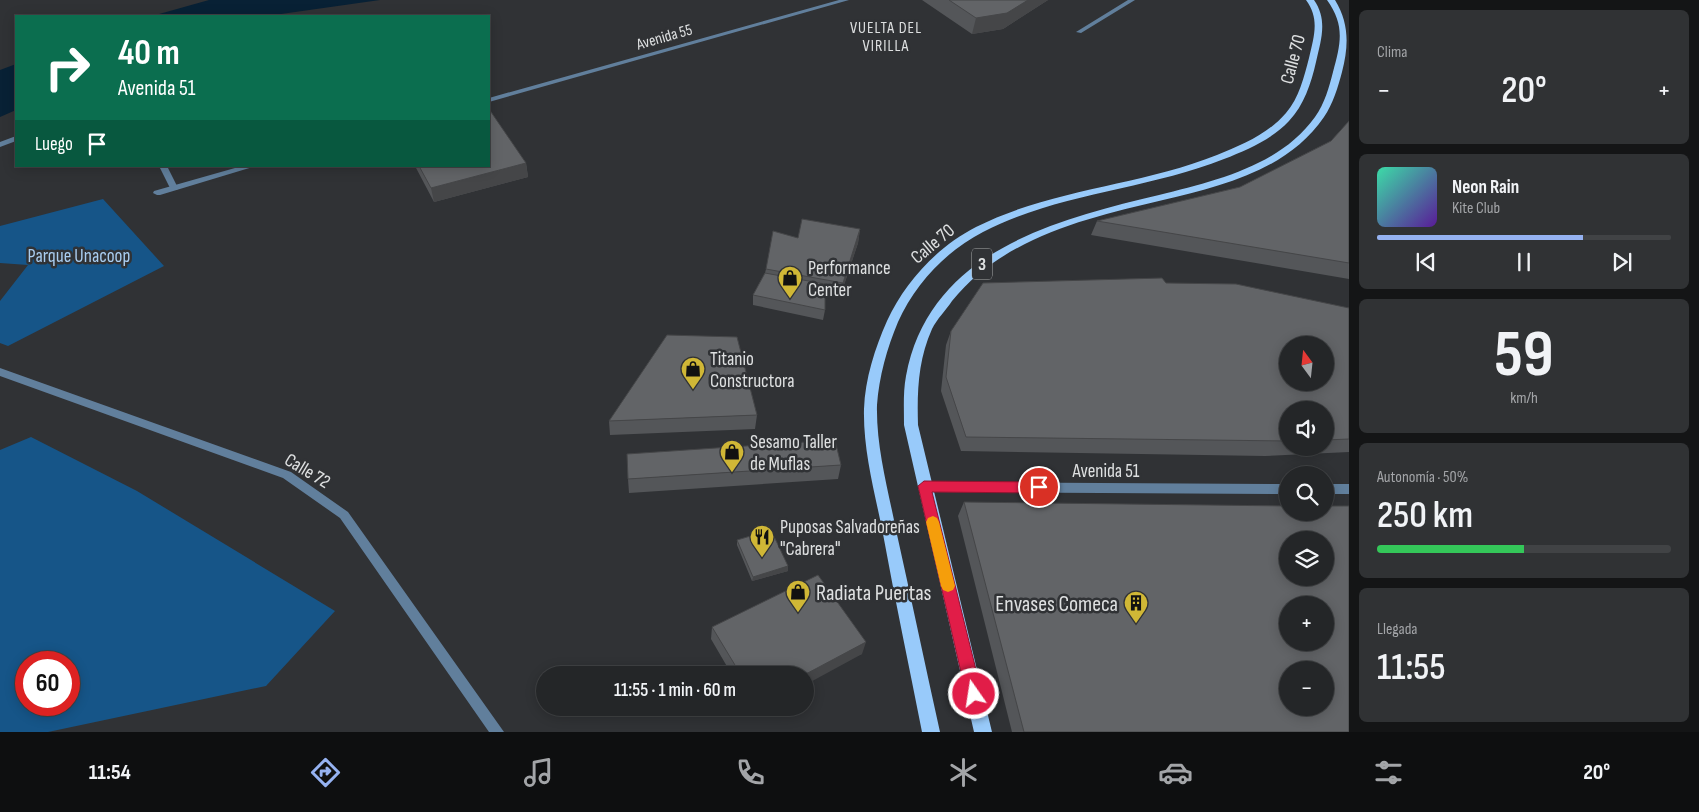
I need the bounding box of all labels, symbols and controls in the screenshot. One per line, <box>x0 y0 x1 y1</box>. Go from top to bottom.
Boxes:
district label: VUELTA DEL VIRILLA <box>850 19 922 56</box>
street label: Avenida 55 <box>633 20 695 55</box>
text: 40 m <box>118 32 180 75</box>
street label: Calle 70 <box>1276 32 1311 86</box>
icon: right <box>35 35 100 100</box>
text: Clima <box>1377 43 1407 62</box>
text: 20° <box>1501 68 1547 113</box>
text: − <box>1377 74 1391 107</box>
text: + <box>1657 74 1671 107</box>
text: Avenida 51 <box>118 75 196 102</box>
icon: arrive <box>83 130 111 158</box>
text: Luego <box>35 133 73 156</box>
text: Neon Rain <box>1452 176 1519 199</box>
text: Kite Club <box>1452 199 1500 218</box>
street label: Calle 70 <box>906 219 959 269</box>
park label: Parque Unacoop <box>28 245 130 268</box>
road number: 3 <box>972 248 992 280</box>
icon: previous <box>1412 248 1440 276</box>
icon: pause <box>1510 248 1538 276</box>
icon: next <box>1608 248 1636 276</box>
place label: Performance Center <box>808 257 891 302</box>
shop icon: Performance Center <box>777 265 803 299</box>
text: 59 <box>1494 317 1554 395</box>
north arrow <box>1279 336 1334 391</box>
map controls <box>1279 336 1334 716</box>
place label: Titanio Constructora <box>710 348 795 393</box>
shop icon: Titanio Constructora <box>680 356 706 390</box>
text: km/h <box>1510 389 1538 408</box>
button: sound <box>1279 401 1334 456</box>
place label: Sesamo Taller de Muflas <box>750 431 837 476</box>
shop icon: Sesamo Taller de Muflas <box>719 439 745 473</box>
street label: Calle 72 <box>280 449 334 494</box>
street label: Avenida 51 <box>1072 460 1140 483</box>
pin <box>1018 466 1060 508</box>
button: search <box>1279 466 1334 521</box>
text: Autonomía · 50% <box>1377 468 1468 487</box>
icon: arrive <box>1025 473 1053 501</box>
text: 250 km <box>1377 493 1473 538</box>
place label: Puposas Salvadoreñas "Cabrera" <box>780 516 920 561</box>
restaurant icon: Puposas Salvadoreñas "Cabrera" <box>749 524 775 558</box>
button: layers <box>1279 531 1334 586</box>
shop icon: Radiata Puertas <box>785 579 811 613</box>
place label: Radiata Puertas <box>816 580 932 607</box>
building icon: Envases Comeca <box>1123 590 1149 624</box>
place label: Envases Comeca <box>995 591 1118 618</box>
button: + <box>1279 596 1334 651</box>
text: Llegada <box>1377 620 1418 639</box>
text: 11:55 <box>1377 645 1446 690</box>
speed limit sign: 60 <box>15 651 80 716</box>
button: − <box>1279 661 1334 716</box>
position arrow <box>947 667 999 719</box>
text: 11:55 · 1 min · 60 m <box>614 679 736 702</box>
icon: directions <box>308 755 343 790</box>
icon: music <box>521 755 556 790</box>
icon: phone <box>733 755 768 790</box>
icon: climate <box>946 755 981 790</box>
icon: car <box>1158 755 1193 790</box>
icon: filters <box>1371 755 1406 790</box>
text: 11:54 <box>89 759 131 786</box>
text: 20° <box>1583 759 1610 786</box>

